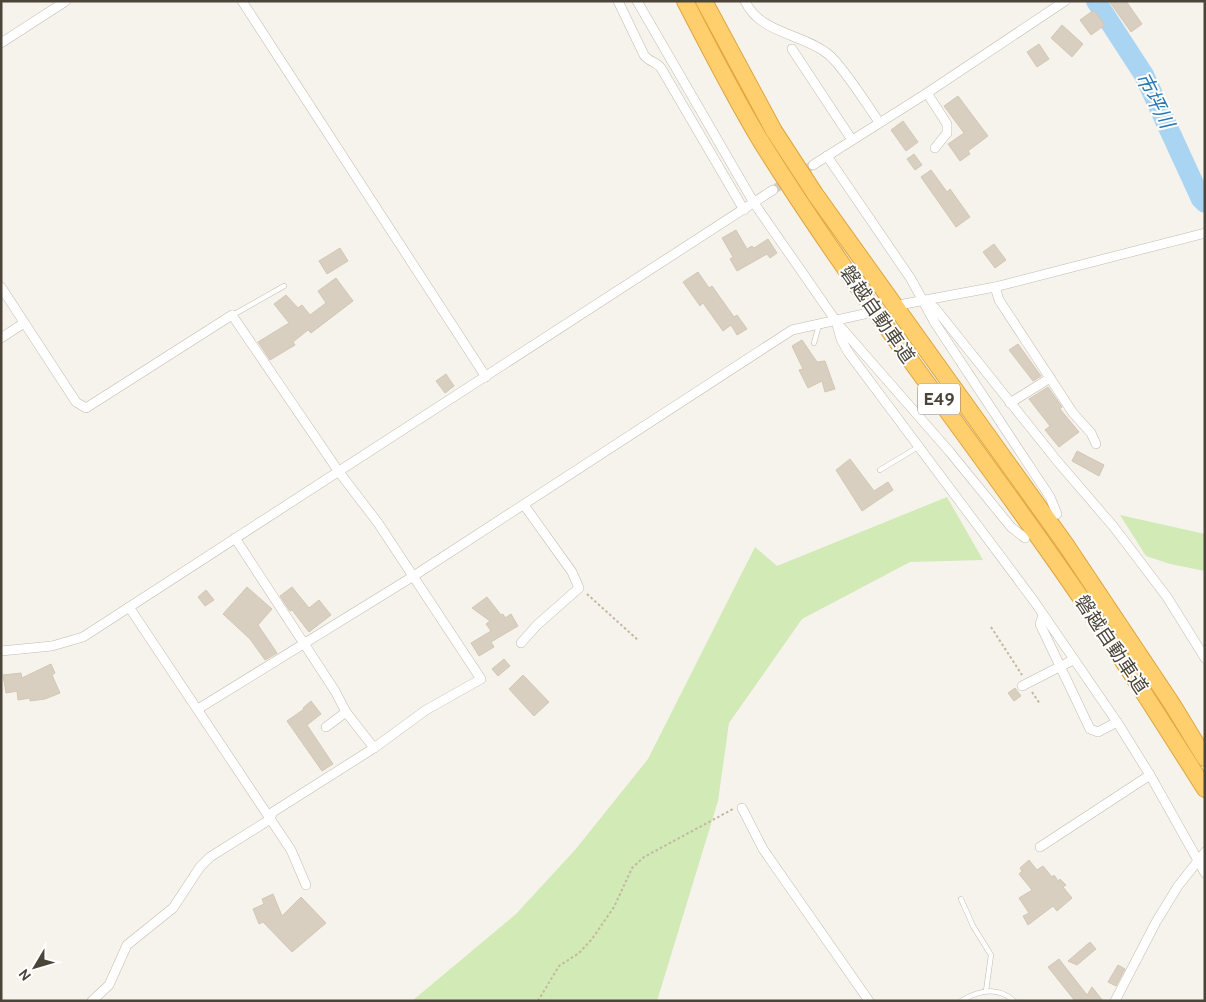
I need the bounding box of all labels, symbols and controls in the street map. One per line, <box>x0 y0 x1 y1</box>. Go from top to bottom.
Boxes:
water label: 市坪川 <box>1131 68 1180 134</box>
street label: 磐越自動車道 <box>835 261 920 368</box>
road number: E49 <box>918 384 960 414</box>
street label: 磐越自動車道 <box>1070 591 1153 698</box>
north arrow <box>10 942 60 992</box>
text: N <box>15 966 35 984</box>

